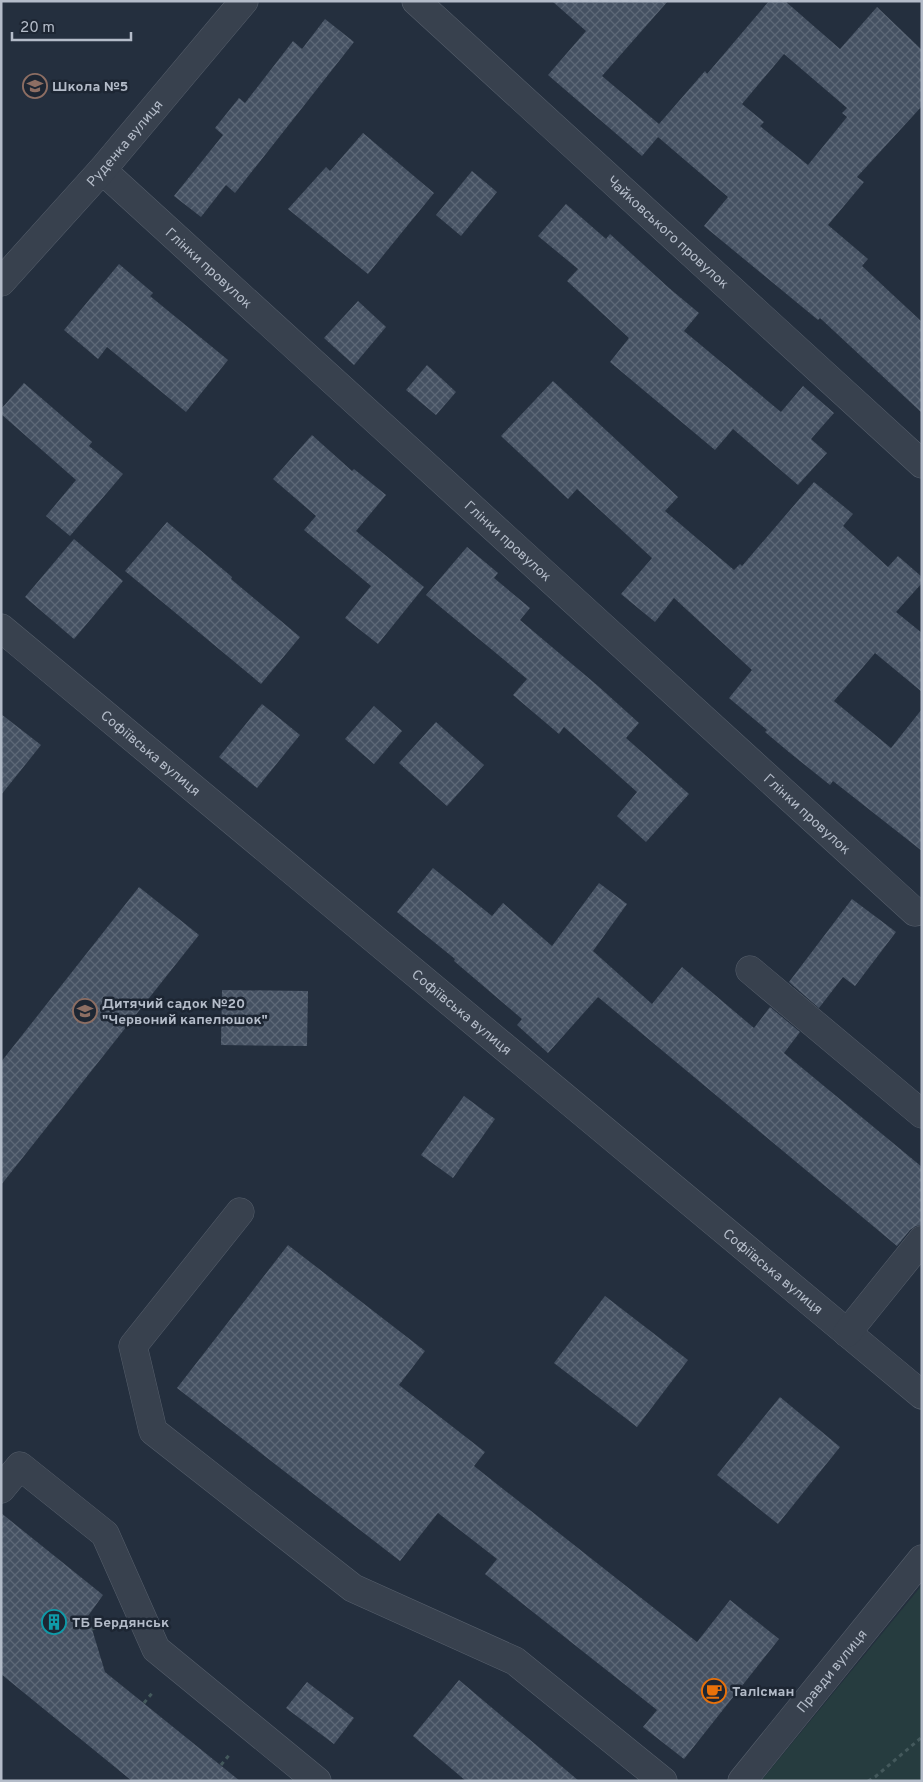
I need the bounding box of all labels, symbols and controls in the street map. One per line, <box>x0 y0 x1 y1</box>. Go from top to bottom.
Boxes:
scale bar <box>12 10 131 42</box>
text: 20 m <box>20 19 55 38</box>
school or university icon: Школа №5 <box>22 73 48 99</box>
place label: Школа №5 <box>52 79 128 96</box>
street label: Руденка вулиця <box>84 97 167 191</box>
street label: Чайковського провулок <box>603 173 732 293</box>
street label: Глінки провулок <box>161 225 255 313</box>
street label: Глінки провулок <box>460 498 554 586</box>
street label: Софіївська вулиця <box>96 707 203 800</box>
street label: Глінки провулок <box>759 771 853 859</box>
street label: Софіївська вулиця <box>408 967 515 1060</box>
place label: Дитячий садок №20 "Червоний капелюшок" <box>102 996 268 1029</box>
school or university icon: Дитячий садок №20 "Червоний капелюшок" <box>72 998 98 1024</box>
street label: Софіївська вулиця <box>719 1226 826 1319</box>
building icon: ТБ Бердянськ <box>41 1609 67 1635</box>
place label: ТБ Бердянськ <box>72 1615 169 1632</box>
street label: Правди вулиця <box>794 1627 871 1717</box>
cafe icon: Талісман <box>701 1678 727 1704</box>
place label: Талісман <box>732 1684 794 1701</box>

